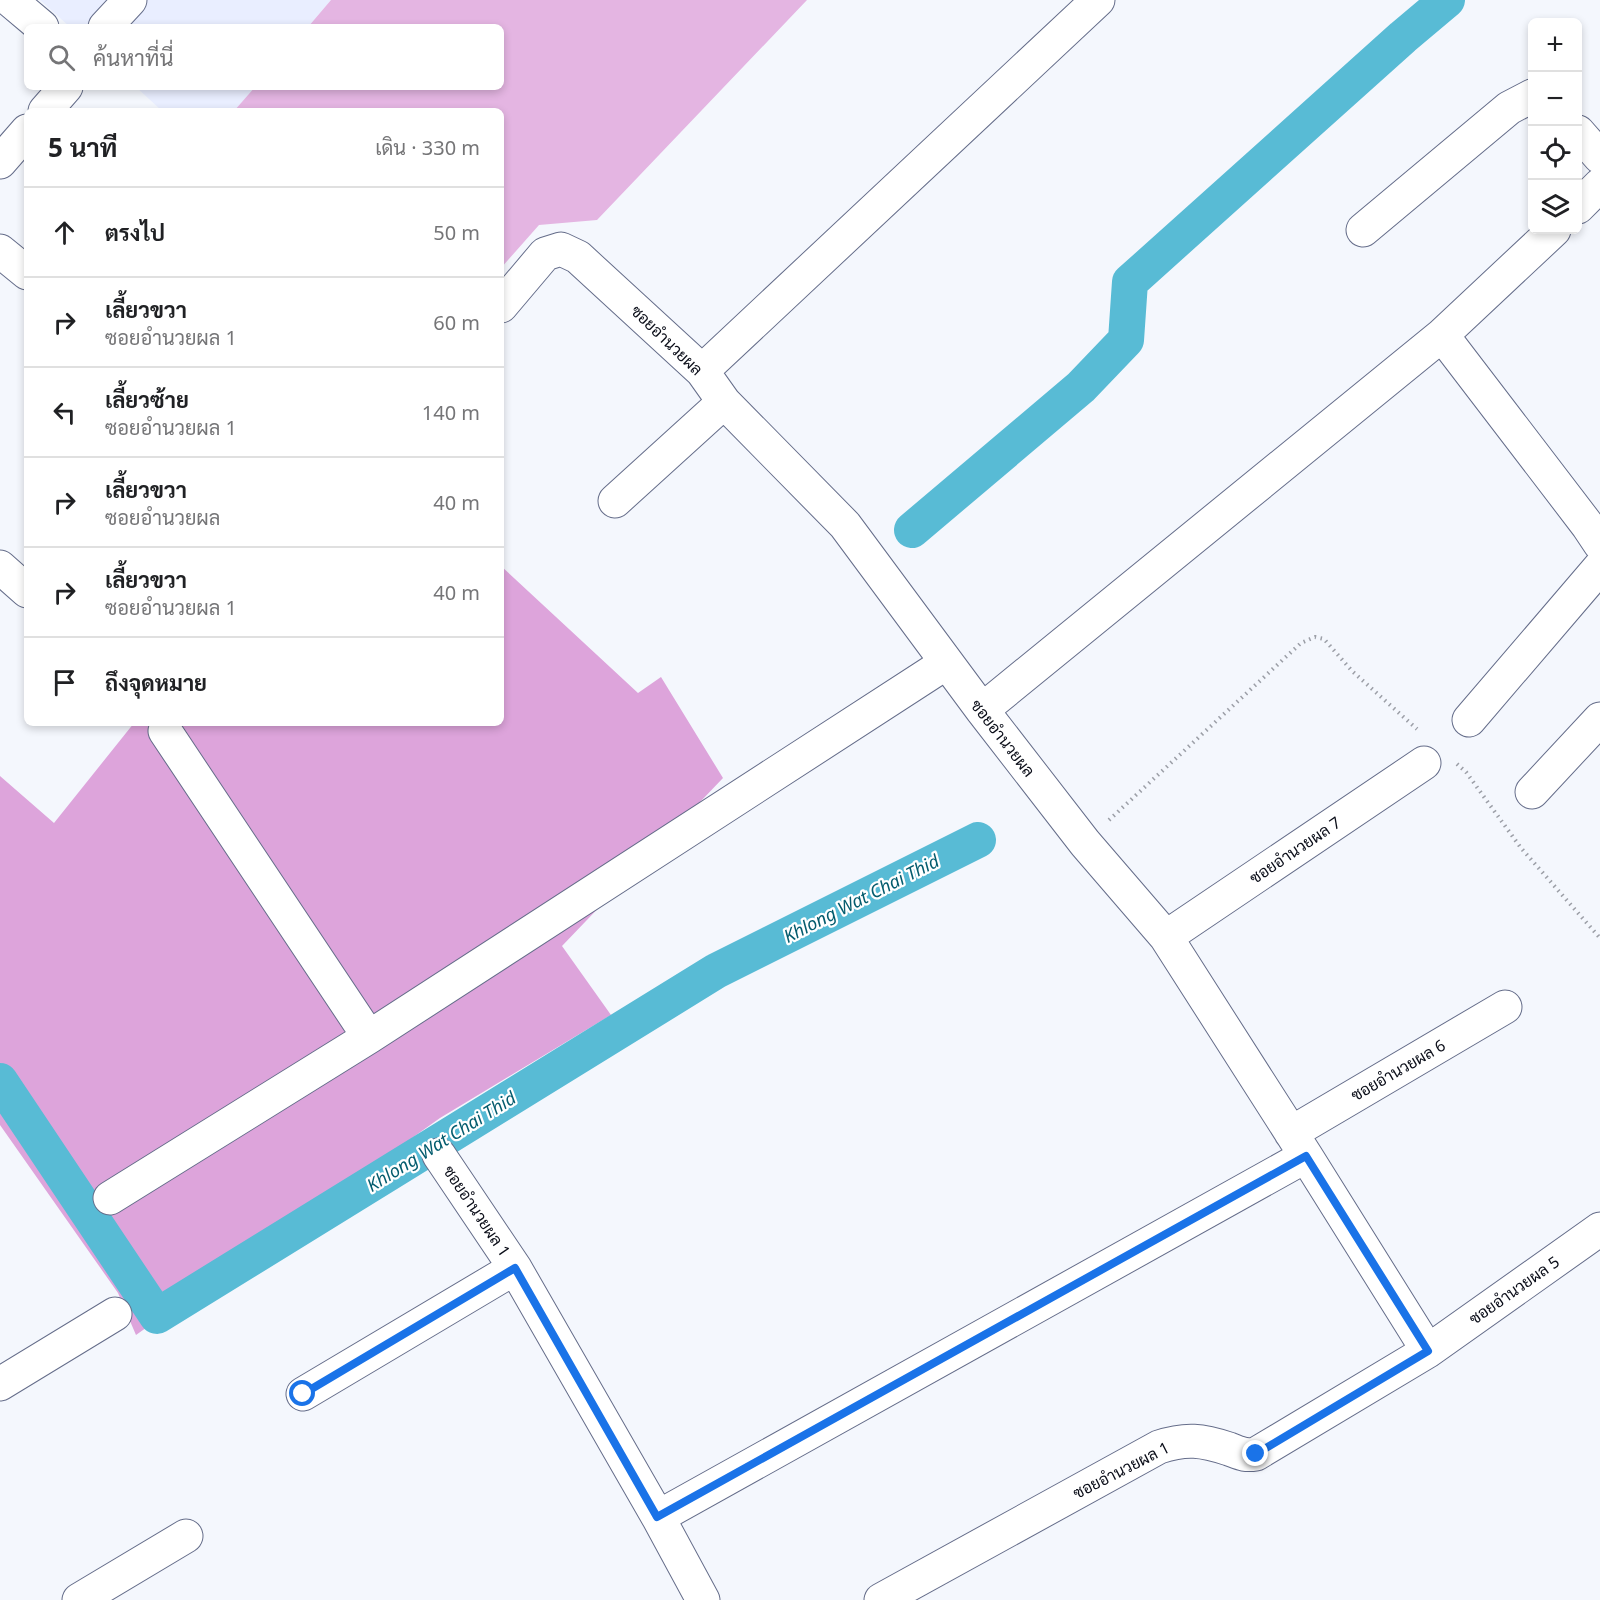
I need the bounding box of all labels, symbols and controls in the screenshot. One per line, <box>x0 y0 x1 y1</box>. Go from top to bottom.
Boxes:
map controls <box>1528 18 1582 234</box>
button: + <box>1528 18 1582 72</box>
search box <box>24 24 504 90</box>
icon: search <box>45 41 78 74</box>
text: ค้นหาที่นี่ <box>93 42 173 72</box>
button: − <box>1528 72 1582 126</box>
button: locate <box>1528 126 1582 180</box>
text: 5 นาที <box>48 129 117 165</box>
text: เดิน · 330 m <box>375 134 480 161</box>
button: layers <box>1528 180 1582 234</box>
icon: ahead <box>48 216 81 249</box>
text: ตรงไป <box>105 217 165 247</box>
text: 50 m <box>433 219 480 246</box>
text: เลี้ยวขวา <box>105 294 187 324</box>
street label: ซอยอำนวยผล <box>626 300 708 380</box>
icon: right <box>48 306 81 339</box>
text: 60 m <box>433 309 480 336</box>
text: ซอยอำนวยผล 1 <box>105 324 237 351</box>
text: เลี้ยวซ้าย <box>105 384 189 414</box>
icon: left <box>48 396 81 429</box>
text: 140 m <box>422 399 480 426</box>
text: ซอยอำนวยผล 1 <box>105 414 237 441</box>
text: เลี้ยวขวา <box>105 474 187 504</box>
icon: right <box>48 486 81 519</box>
text: 40 m <box>433 489 480 516</box>
text: ซอยอำนวยผล <box>105 504 220 531</box>
text: เลี้ยวขวา <box>105 564 187 594</box>
icon: right <box>48 576 81 609</box>
text: 40 m <box>433 579 480 606</box>
text: ซอยอำนวยผล 1 <box>105 594 237 621</box>
icon: arrive <box>48 666 81 699</box>
text: ถึงจุดหมาย <box>105 667 207 697</box>
street label: ซอยอำนวยผล <box>966 695 1040 781</box>
street label: ซอยอำนวยผล 7 <box>1245 811 1345 889</box>
water label: Khlong Wat Chai Thid <box>779 848 944 948</box>
street label: ซอยอำนวยผล 6 <box>1347 1034 1449 1106</box>
water label: Khlong Wat Chai Thid <box>362 1085 521 1197</box>
street label: ซอยอำนวยผล 1 <box>438 1161 516 1261</box>
street label: ซอยอำนวยผล 5 <box>1464 1251 1564 1329</box>
route start <box>289 1380 315 1406</box>
street label: ซอยอำนวยผล 1 <box>1069 1436 1173 1504</box>
route end <box>1242 1440 1268 1466</box>

